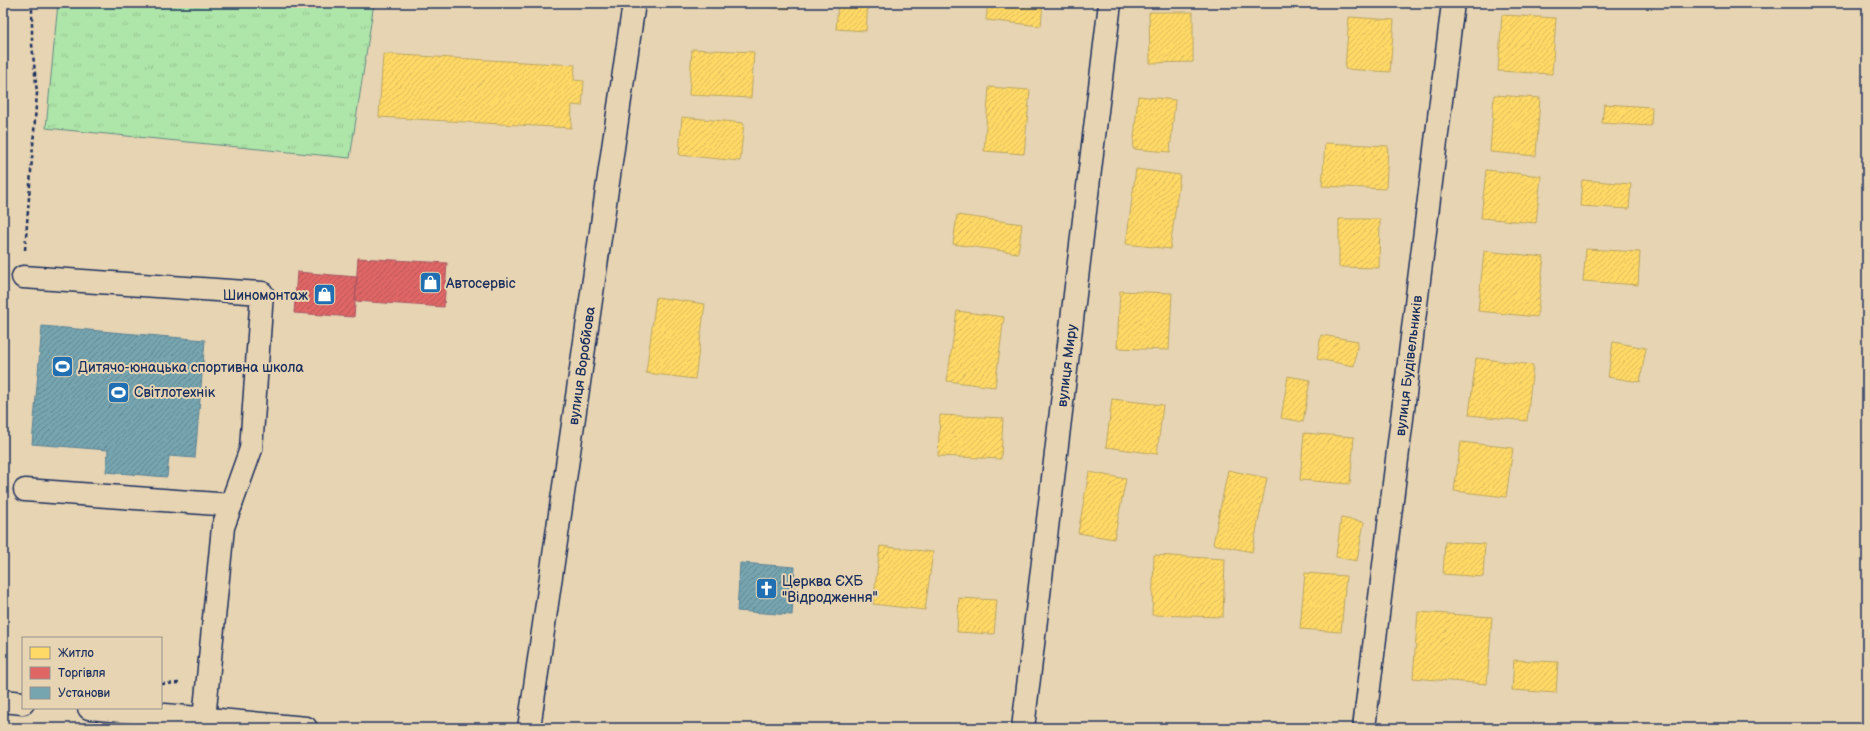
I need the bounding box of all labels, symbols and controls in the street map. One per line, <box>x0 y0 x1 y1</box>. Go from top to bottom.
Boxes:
shop icon: Автосервіс <box>417 270 443 296</box>
place label: Автосервіс <box>445 275 516 292</box>
shop icon: Шиномонтаж <box>311 282 337 308</box>
place label: Шиномонтаж <box>223 287 308 304</box>
street label: вулиця Будівельників <box>1392 294 1426 437</box>
street label: вулиця Воробйова <box>565 305 599 426</box>
street label: вулиця Миру <box>1054 323 1080 408</box>
sports icon: Дитячо-юнацька спортивна школа <box>50 354 76 380</box>
place label: Дитячо-юнацька спортивна школа <box>78 359 304 376</box>
sports icon: Світлотехнік <box>106 379 132 405</box>
place label: Світлотехнік <box>134 384 216 401</box>
place label: Церква ЄХБ "Відродження" <box>782 573 878 606</box>
church icon: Церква ЄХБ "Відродження" <box>753 576 779 602</box>
legend <box>22 637 162 709</box>
text: Житло <box>58 646 94 661</box>
text: Торгівля <box>58 666 106 681</box>
text: Установи <box>58 686 110 701</box>

